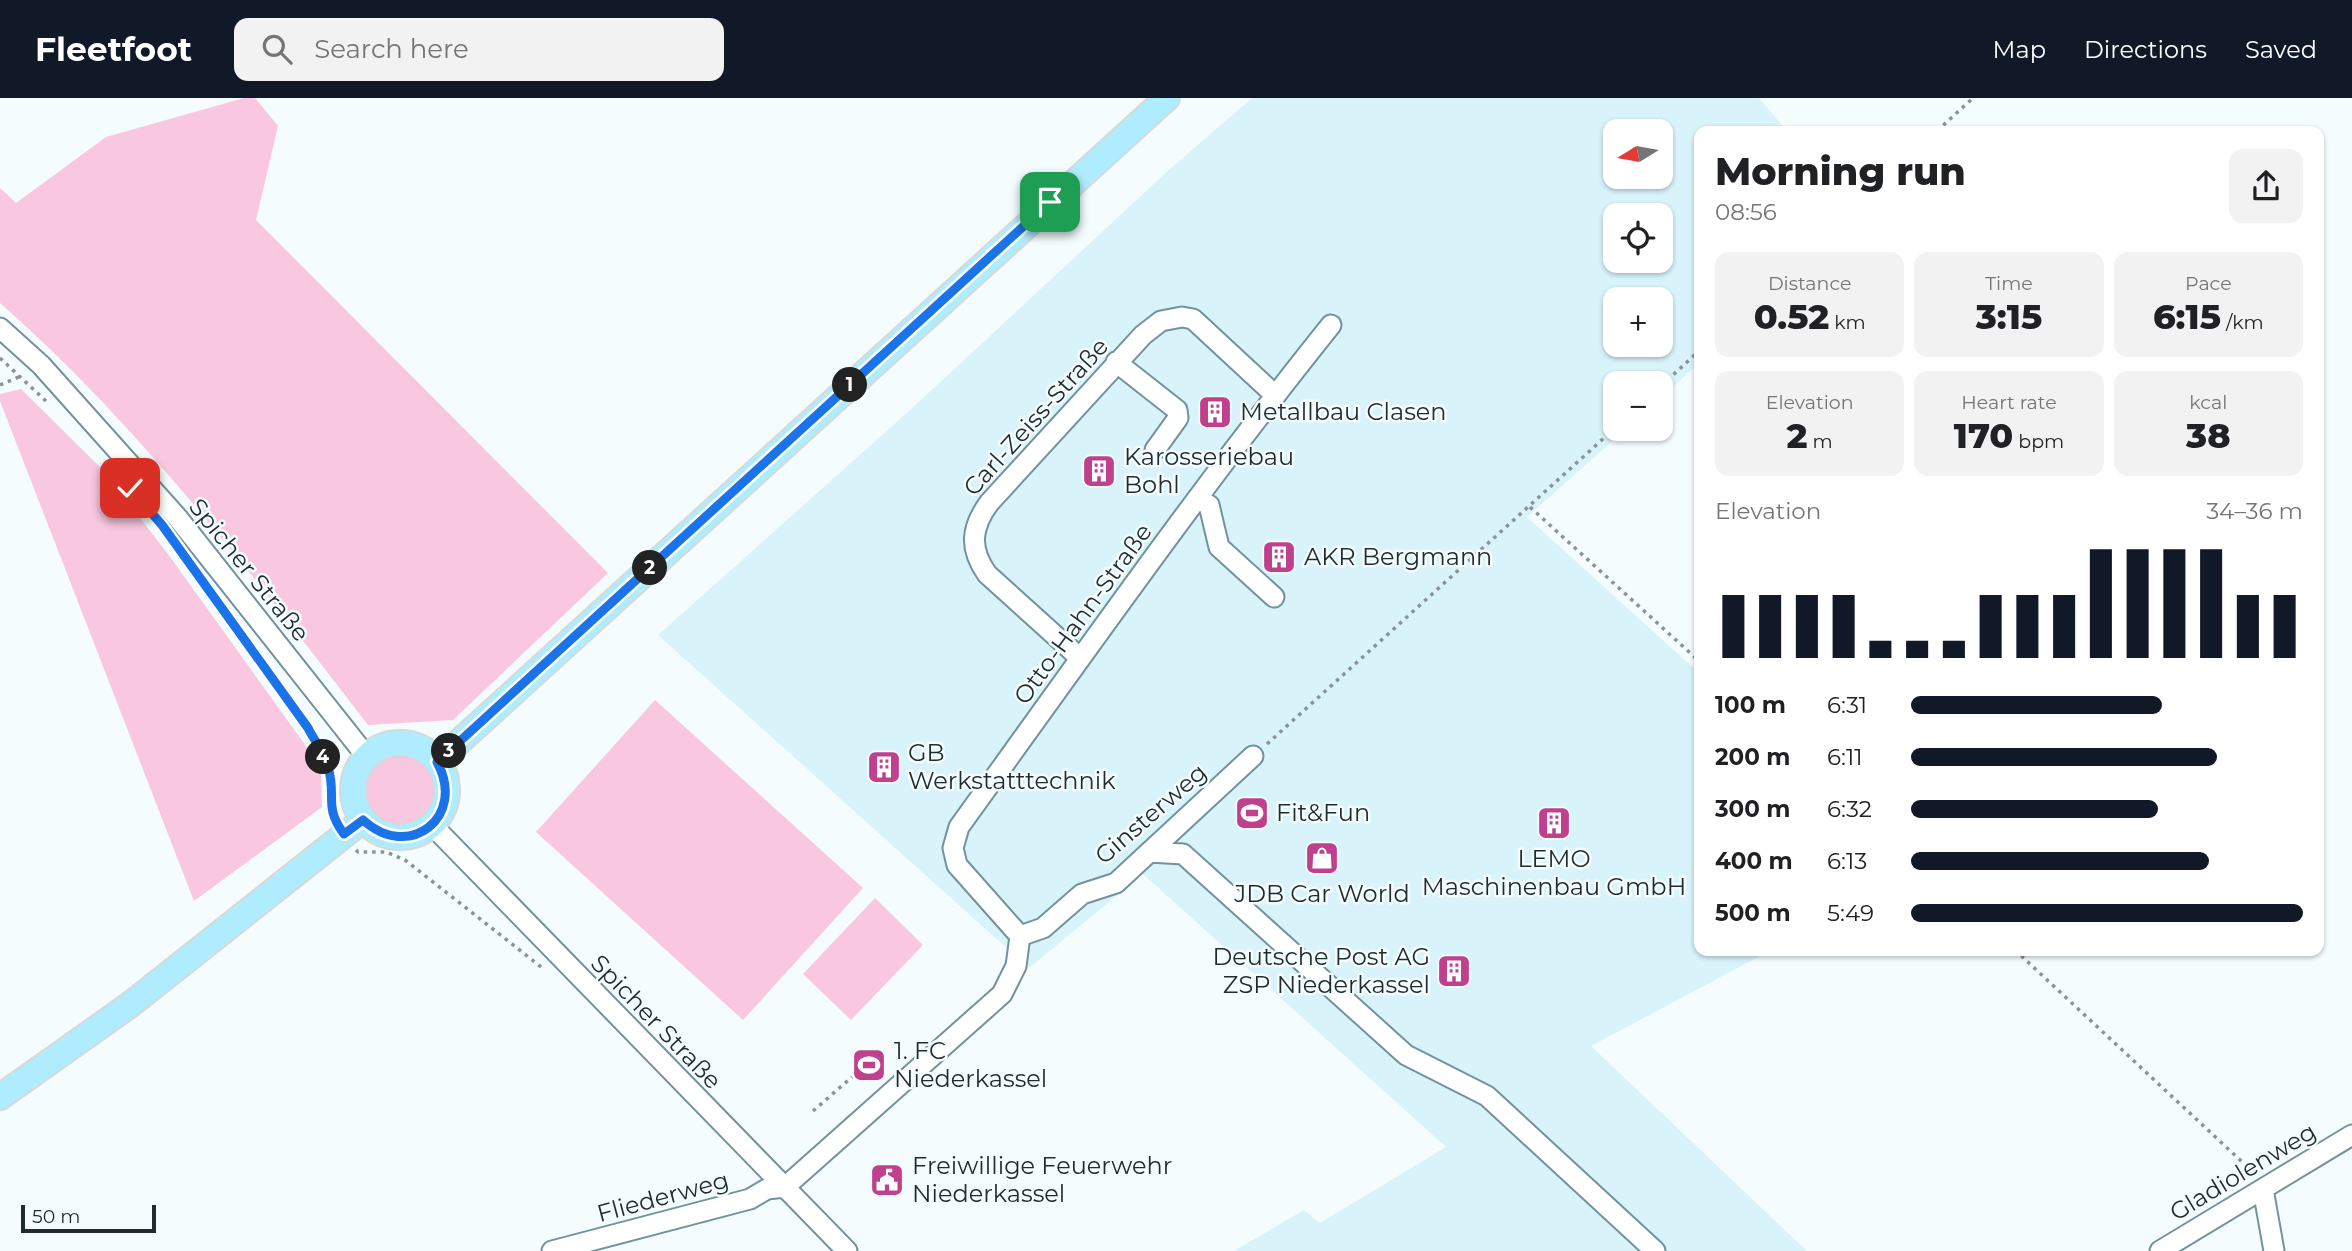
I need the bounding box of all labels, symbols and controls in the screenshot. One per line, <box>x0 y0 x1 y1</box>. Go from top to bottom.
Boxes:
search box <box>234 18 724 81</box>
text: Fleetfoot <box>35 29 192 69</box>
icon: search <box>258 30 296 68</box>
text: Search here <box>314 33 469 65</box>
text: Map <box>1993 35 2046 64</box>
text: Directions <box>2084 35 2207 64</box>
text: Saved <box>2245 35 2317 64</box>
north arrow <box>1603 119 1673 189</box>
map controls <box>1603 119 1673 441</box>
text: Morning run <box>1715 148 1966 195</box>
button: share <box>2229 149 2303 223</box>
pin <box>1020 172 1080 232</box>
icon: arrive <box>1031 183 1069 221</box>
text: 08:56 <box>1715 198 1777 226</box>
button: locate <box>1603 203 1673 273</box>
text: Distance <box>1768 272 1851 295</box>
text: Time <box>1985 272 2033 295</box>
text: Pace <box>2185 272 2232 295</box>
button: + <box>1603 287 1673 357</box>
text: 0.52 <box>1754 295 1829 338</box>
text: 3:15 <box>1976 295 2042 338</box>
text: 6:15 <box>2153 295 2221 338</box>
text: km <box>1829 311 1866 334</box>
text: /km <box>2221 311 2264 334</box>
street label: Carl-Zeiss-Straße <box>957 332 1114 502</box>
pin: 1 <box>832 368 868 402</box>
button: − <box>1603 371 1673 441</box>
text: 1 <box>846 373 853 396</box>
text: Elevation <box>1766 391 1854 414</box>
text: Heart rate <box>1961 391 2057 414</box>
text: kcal <box>2189 391 2227 414</box>
building icon: Metallbau Clasen <box>1196 393 1234 431</box>
place label: Metallbau Clasen <box>1240 397 1447 426</box>
text: 2 <box>1787 414 1808 457</box>
text: 170 <box>1954 414 2013 457</box>
text: 38 <box>2186 414 2231 457</box>
text: m <box>1808 430 1833 453</box>
text: bpm <box>2013 430 2064 453</box>
place label: Karosseriebau Bohl <box>1124 442 1294 499</box>
building icon: Karosseriebau Bohl <box>1080 452 1118 490</box>
pin <box>100 458 160 518</box>
icon: check <box>111 469 149 507</box>
street label: Spicher Straße <box>183 492 316 647</box>
text: Elevation <box>1715 497 1821 525</box>
text: 34–36 m <box>2206 497 2303 525</box>
street label: Otto-Hahn-Straße <box>1007 518 1158 710</box>
building icon: AKR Bergmann <box>1260 538 1298 576</box>
place label: AKR Bergmann <box>1304 542 1492 571</box>
pin: 2 <box>632 550 668 586</box>
text: 2 <box>644 556 655 579</box>
text: 100 m <box>1715 691 1786 719</box>
text: 6:31 <box>1827 691 1867 719</box>
pin: 3 <box>432 734 466 768</box>
place label: GB Werkstatttechnik <box>908 738 1116 795</box>
text: 3 <box>443 739 454 762</box>
pin: 4 <box>306 740 340 774</box>
text: 200 m <box>1715 743 1790 771</box>
text: 6:11 <box>1827 743 1863 771</box>
text: 4 <box>316 745 329 768</box>
building icon: GB Werkstatttechnik <box>865 748 903 786</box>
street label: Ginsterweg <box>1089 757 1212 870</box>
sports icon: Fit&Fun <box>1233 794 1271 832</box>
text: 300 m <box>1715 795 1791 823</box>
text: 6:32 <box>1827 795 1872 823</box>
place label: Fit&Fun <box>1276 798 1370 827</box>
building icon: LEMO Maschinenbau GmbH <box>1535 804 1573 842</box>
shop icon: JDB Car World <box>1303 839 1341 877</box>
place label: LEMO Maschinenbau GmbH <box>1422 844 1686 901</box>
text: 400 m <box>1715 847 1793 875</box>
text: 6:13 <box>1827 847 1867 875</box>
place label: JDB Car World <box>1233 879 1410 908</box>
text: 500 m <box>1715 899 1791 927</box>
text: 5:49 <box>1827 899 1874 927</box>
place label: Deutsche Post AG ZSP Niederkassel <box>1213 942 1430 999</box>
street label: Spicher Straße <box>585 949 728 1095</box>
building icon: Deutsche Post AG ZSP Niederkassel <box>1435 952 1473 990</box>
place label: 1. FC Niederkassel <box>894 1036 1047 1093</box>
sports icon: 1. FC Niederkassel <box>850 1046 888 1084</box>
street label: Gladiolenweg <box>2164 1117 2321 1227</box>
place label: Freiwillige Feuerwehr Niederkassel <box>912 1151 1172 1208</box>
public building icon: Freiwillige Feuerwehr Niederkassel <box>868 1161 906 1199</box>
street label: Fliederweg <box>594 1165 732 1228</box>
scale bar <box>21 1202 156 1234</box>
text: 50 m <box>32 1205 80 1228</box>

